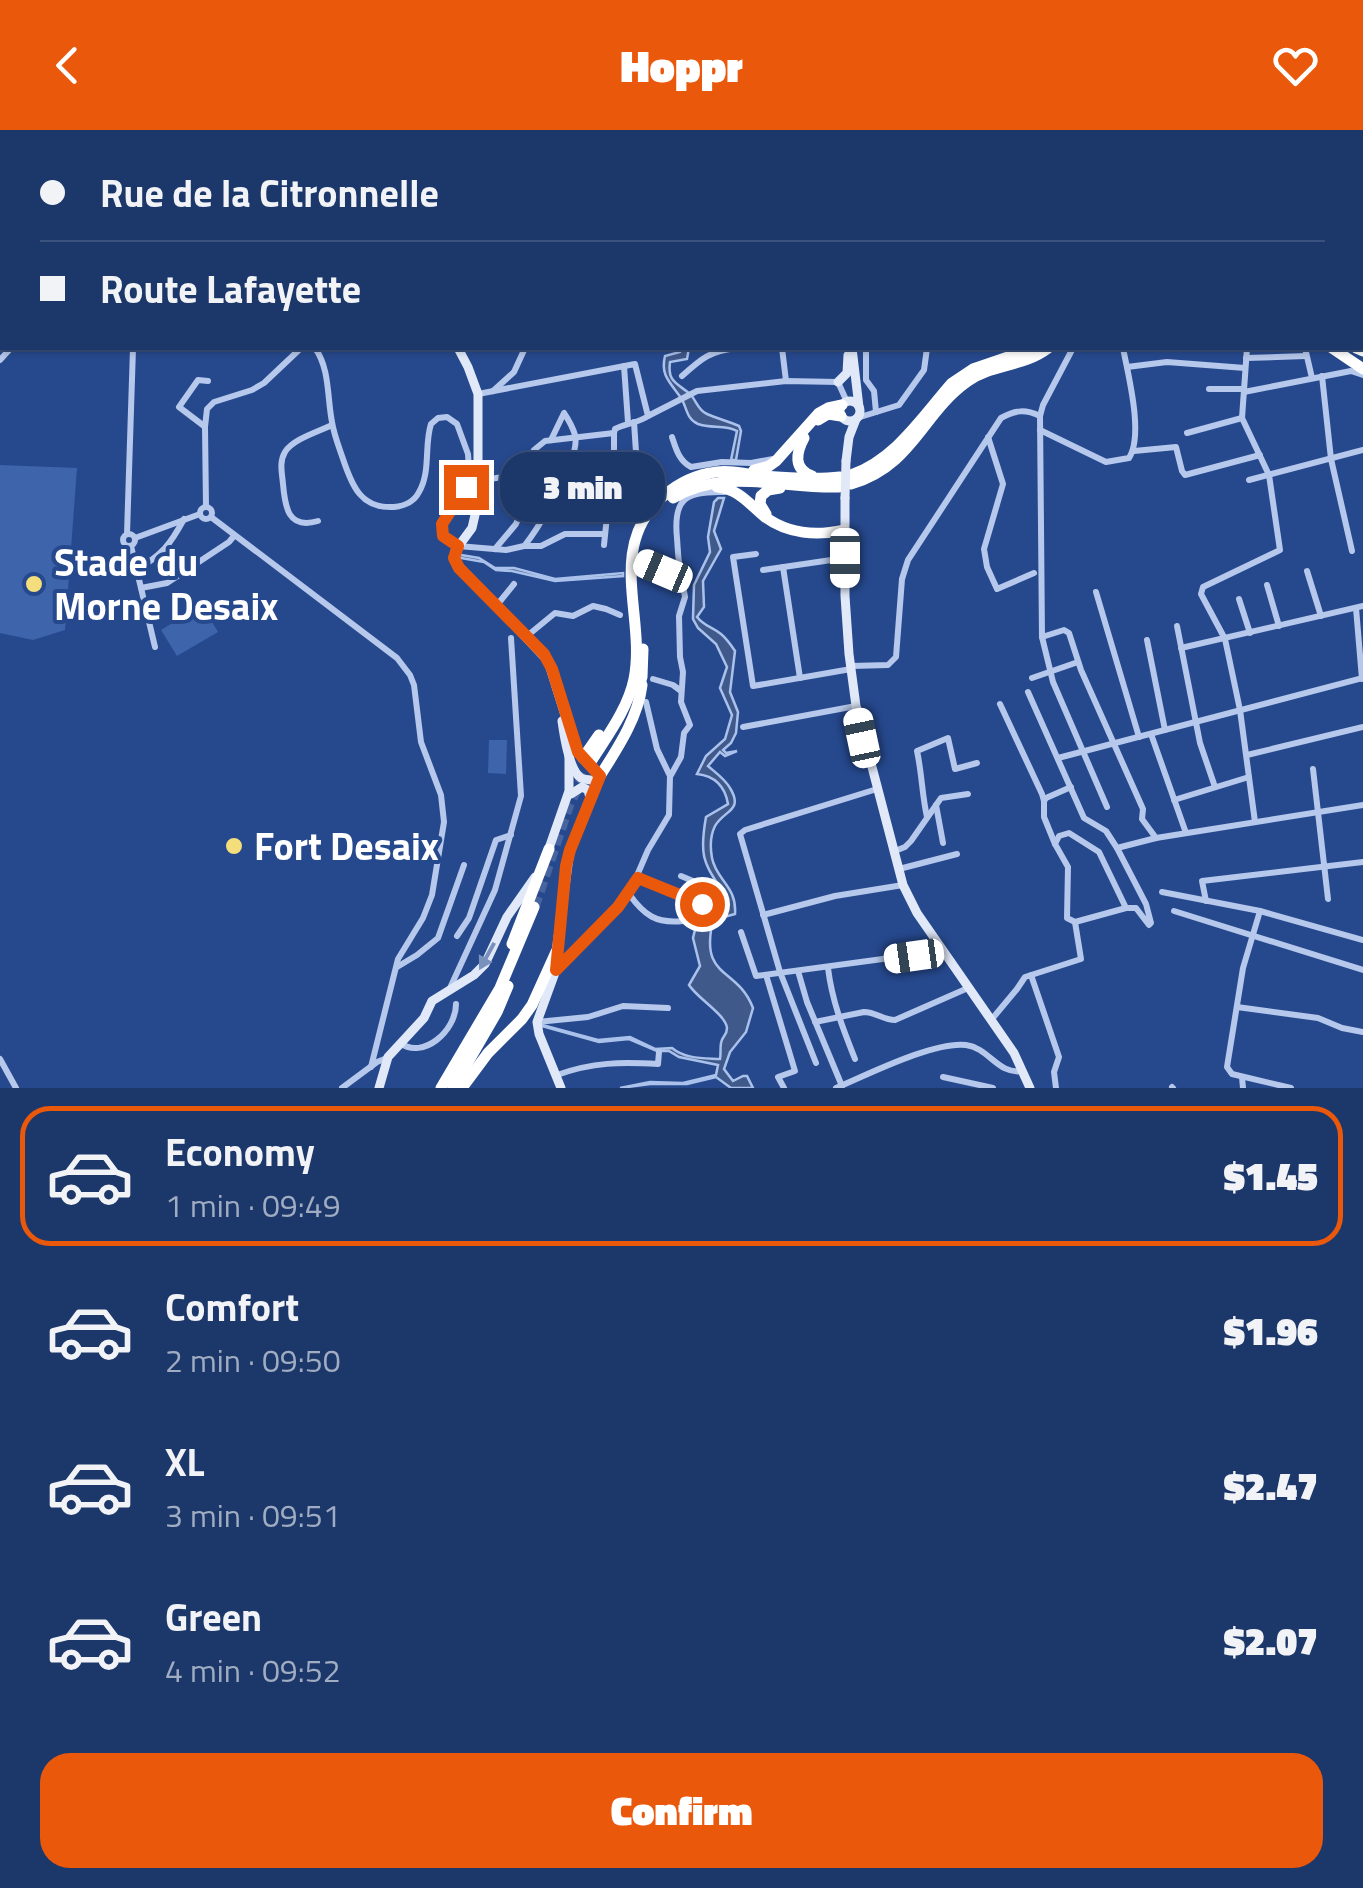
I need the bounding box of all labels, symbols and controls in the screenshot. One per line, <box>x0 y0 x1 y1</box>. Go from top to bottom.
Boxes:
text: Hoppr <box>620 31 743 99</box>
icon: back <box>40 38 95 93</box>
icon: heart <box>1268 38 1323 93</box>
text: Rue de la Citronnelle <box>100 164 439 222</box>
text: Route Lafayette <box>100 260 361 318</box>
callout: 3 min <box>501 452 666 522</box>
text: 3 min <box>543 463 622 511</box>
route end <box>444 465 489 510</box>
car <box>830 528 860 588</box>
place label: Stade du Morne Desaix <box>54 533 278 635</box>
car <box>630 545 696 597</box>
marker: Stade du Morne Desaix <box>23 573 45 595</box>
car <box>841 706 883 770</box>
place label: Fort Desaix <box>254 817 439 875</box>
marker: Fort Desaix <box>223 835 245 857</box>
route start <box>680 882 725 927</box>
car <box>882 937 946 975</box>
one-way arrow <box>479 942 497 970</box>
text: Economy <box>165 1123 315 1181</box>
icon: car <box>45 1131 135 1221</box>
text: $1.45 <box>1224 1147 1318 1205</box>
text: 1 min · 09:49 <box>165 1181 341 1229</box>
text: Comfort <box>165 1278 299 1336</box>
icon: car <box>45 1286 135 1376</box>
text: $1.96 <box>1224 1302 1318 1360</box>
text: 2 min · 09:50 <box>165 1336 341 1384</box>
text: XL <box>165 1433 205 1491</box>
icon: car <box>45 1441 135 1531</box>
text: $2.47 <box>1224 1457 1318 1515</box>
text: 3 min · 09:51 <box>165 1491 341 1539</box>
text: Green <box>165 1588 262 1646</box>
icon: car <box>45 1596 135 1686</box>
text: $2.07 <box>1224 1612 1318 1670</box>
text: 4 min · 09:52 <box>165 1646 341 1694</box>
button: Confirm <box>40 1753 1323 1868</box>

